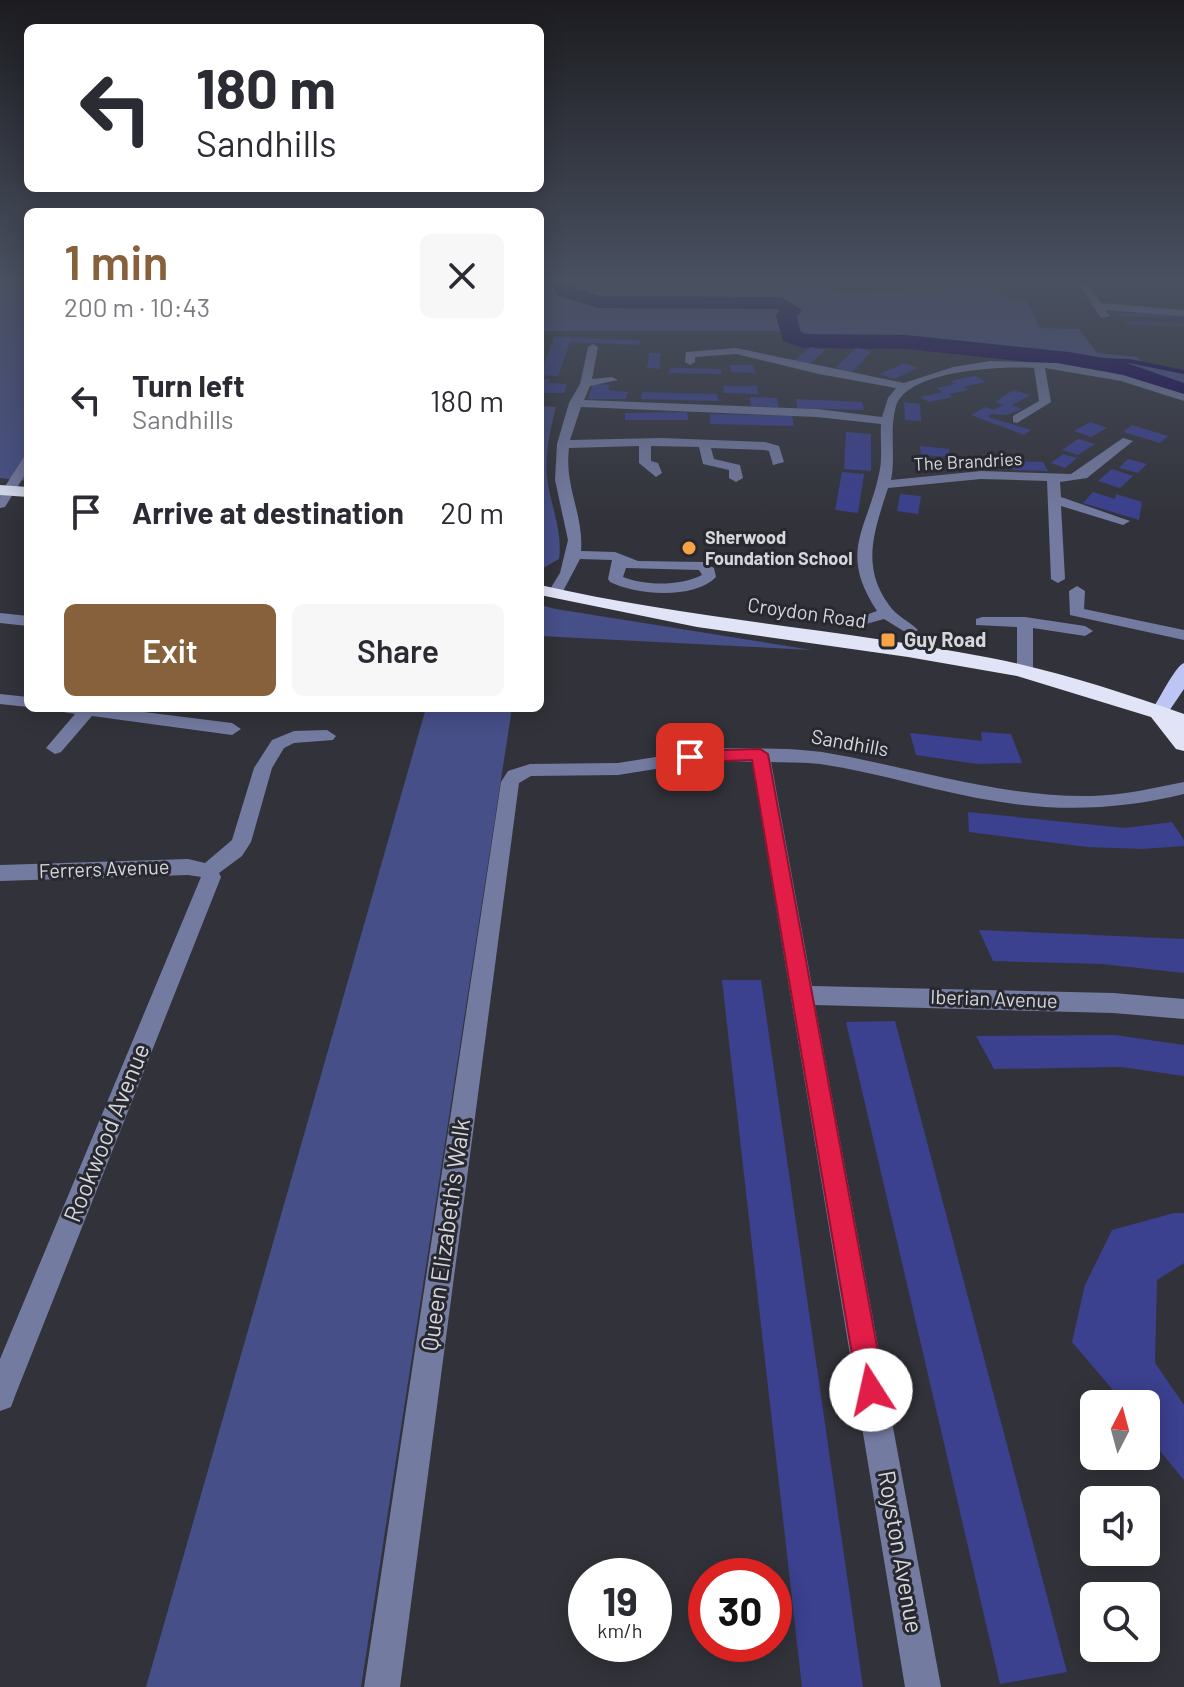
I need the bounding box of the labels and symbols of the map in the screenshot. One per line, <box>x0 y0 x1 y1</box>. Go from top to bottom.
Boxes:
street label: The Brandries <box>913 447 1023 475</box>
place label: Sherwood Foundation School <box>705 526 853 569</box>
marker: Sherwood Foundation School <box>680 539 698 557</box>
street label: Croydon Road <box>746 592 868 632</box>
place label: Guy Road <box>904 627 986 651</box>
marker: Guy Road <box>879 631 897 649</box>
pin <box>656 723 724 791</box>
street label: Sandhills <box>810 723 891 761</box>
street label: Ferrers Avenue <box>38 854 170 882</box>
street label: Iberian Avenue <box>930 984 1058 1012</box>
street label: Rookwood Avenue <box>57 1039 155 1226</box>
street label: Queen Elizabeth's Walk <box>414 1117 475 1353</box>
position arrow <box>829 1348 913 1432</box>
north arrow <box>1080 1390 1160 1470</box>
street label: Royston Avenue <box>873 1468 930 1635</box>
speed limit sign: 30 <box>688 1558 792 1662</box>

